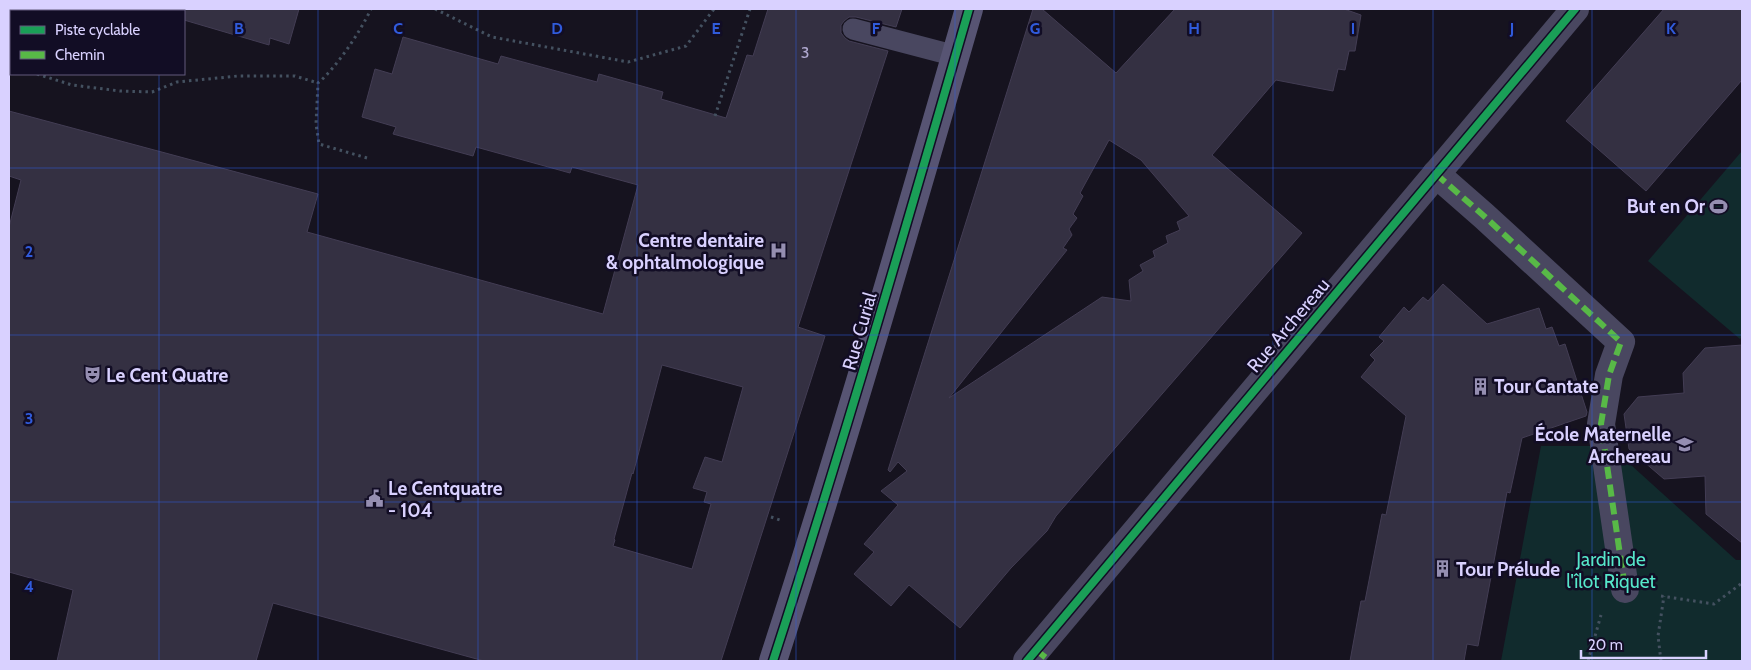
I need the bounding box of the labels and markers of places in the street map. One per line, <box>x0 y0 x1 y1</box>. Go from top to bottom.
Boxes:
place label: But en Or <box>1627 195 1706 218</box>
sports icon: But en Or <box>1709 196 1729 216</box>
place label: Centre dentaire & ophtalmologique <box>606 229 764 274</box>
hospital icon: Centre dentaire & ophtalmologique <box>768 241 788 261</box>
place label: Le Cent Quatre <box>106 364 229 387</box>
theatre icon: Le Cent Quatre <box>82 365 102 385</box>
place label: Tour Cantate <box>1494 375 1599 398</box>
building icon: Tour Cantate <box>1470 376 1490 396</box>
place label: École Maternelle Archereau <box>1534 422 1671 468</box>
school or university icon: École Maternelle Archereau <box>1675 435 1695 455</box>
place label: Le Centquatre - 104 <box>388 477 503 522</box>
public building icon: Le Centquatre - 104 <box>364 489 384 509</box>
place label: Tour Prélude <box>1456 558 1560 581</box>
building icon: Tour Prélude <box>1432 559 1452 579</box>

